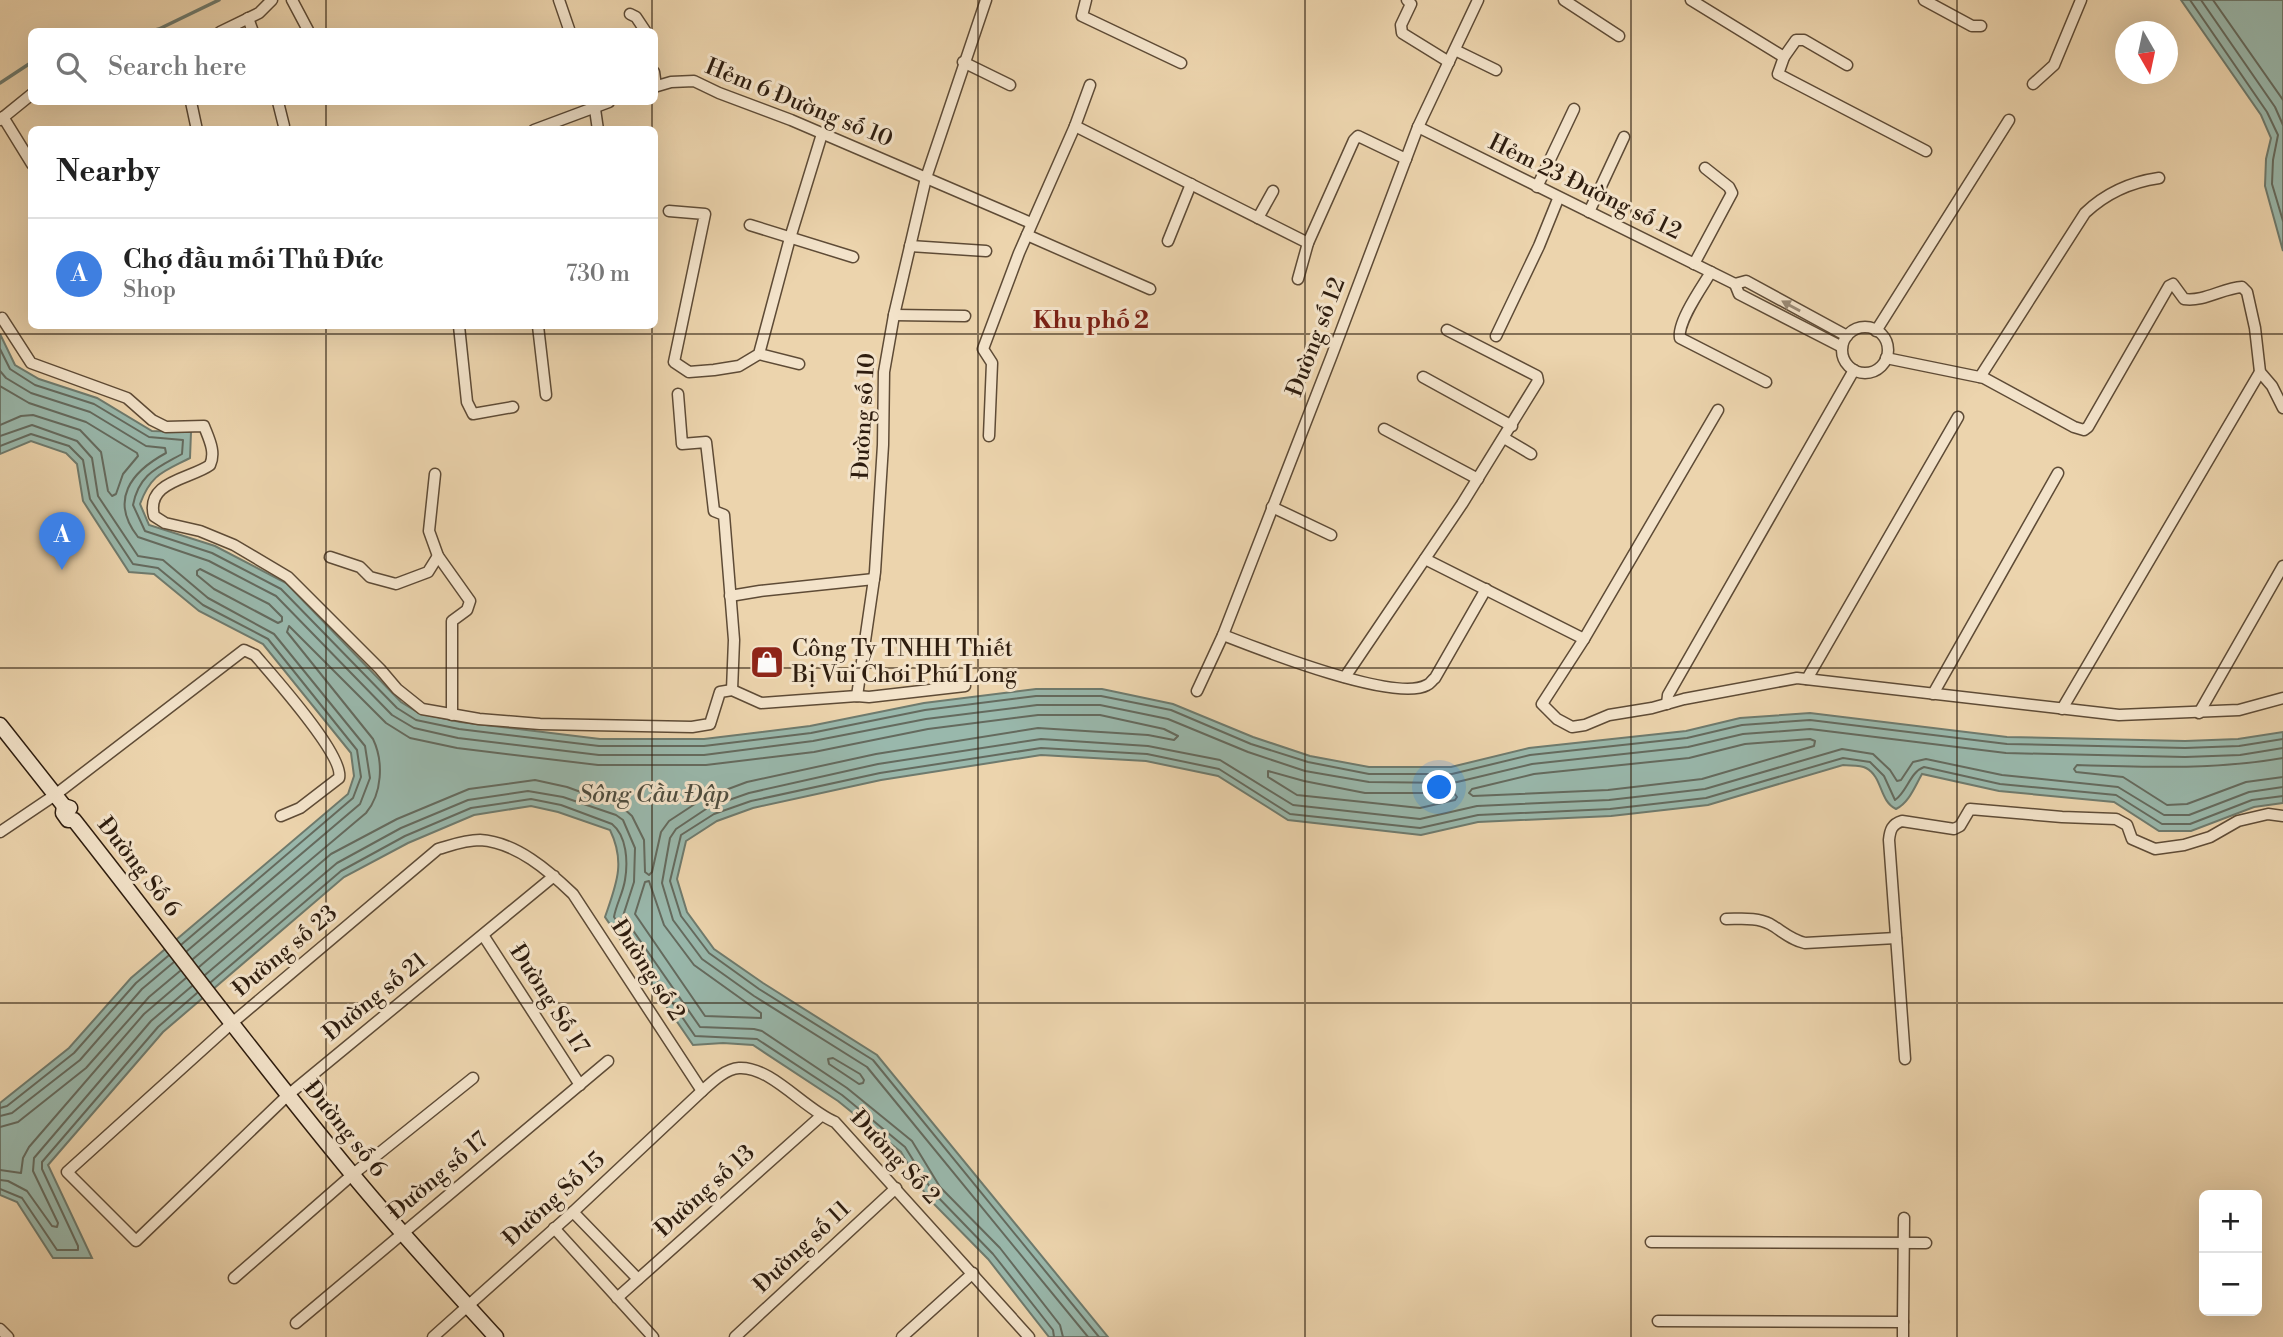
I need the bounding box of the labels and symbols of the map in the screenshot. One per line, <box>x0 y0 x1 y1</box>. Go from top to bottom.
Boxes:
north arrow <box>2115 21 2178 84</box>
street label: Hẻm 6 Đường số 10 <box>701 53 897 153</box>
street label: Hẻm 23 Đường số 12 <box>1484 128 1686 246</box>
street label: Đường số 12 <box>1280 273 1352 401</box>
one-way arrow <box>1782 300 1801 312</box>
district label: Khu phố 2 <box>1033 306 1149 336</box>
street label: Đường số 10 <box>847 352 881 480</box>
pin: A <box>39 512 85 570</box>
place label: Công Ty TNHH Thiết Bị Vui Chơi Phú Long <box>791 635 1017 689</box>
shop icon: Công Ty TNHH Thiết Bị Vui Chơi Phú Long <box>748 643 786 681</box>
your location <box>1422 770 1456 804</box>
water label: Sông Cầu Đập <box>578 780 730 810</box>
street label: Đường Số 6 <box>91 811 187 923</box>
street label: Đường số 23 <box>227 899 343 1003</box>
street label: Đường số 2 <box>605 914 691 1026</box>
street label: Đường Số 17 <box>503 939 595 1060</box>
street label: Đường số 21 <box>317 947 433 1047</box>
street label: Đường số 6 <box>298 1075 392 1183</box>
street label: Đường Số 2 <box>844 1104 946 1210</box>
street label: Đường số 17 <box>382 1126 494 1226</box>
street label: Đường số 13 <box>649 1139 761 1243</box>
street label: Đường Số 15 <box>497 1146 611 1252</box>
street label: Đường số 11 <box>748 1195 856 1299</box>

